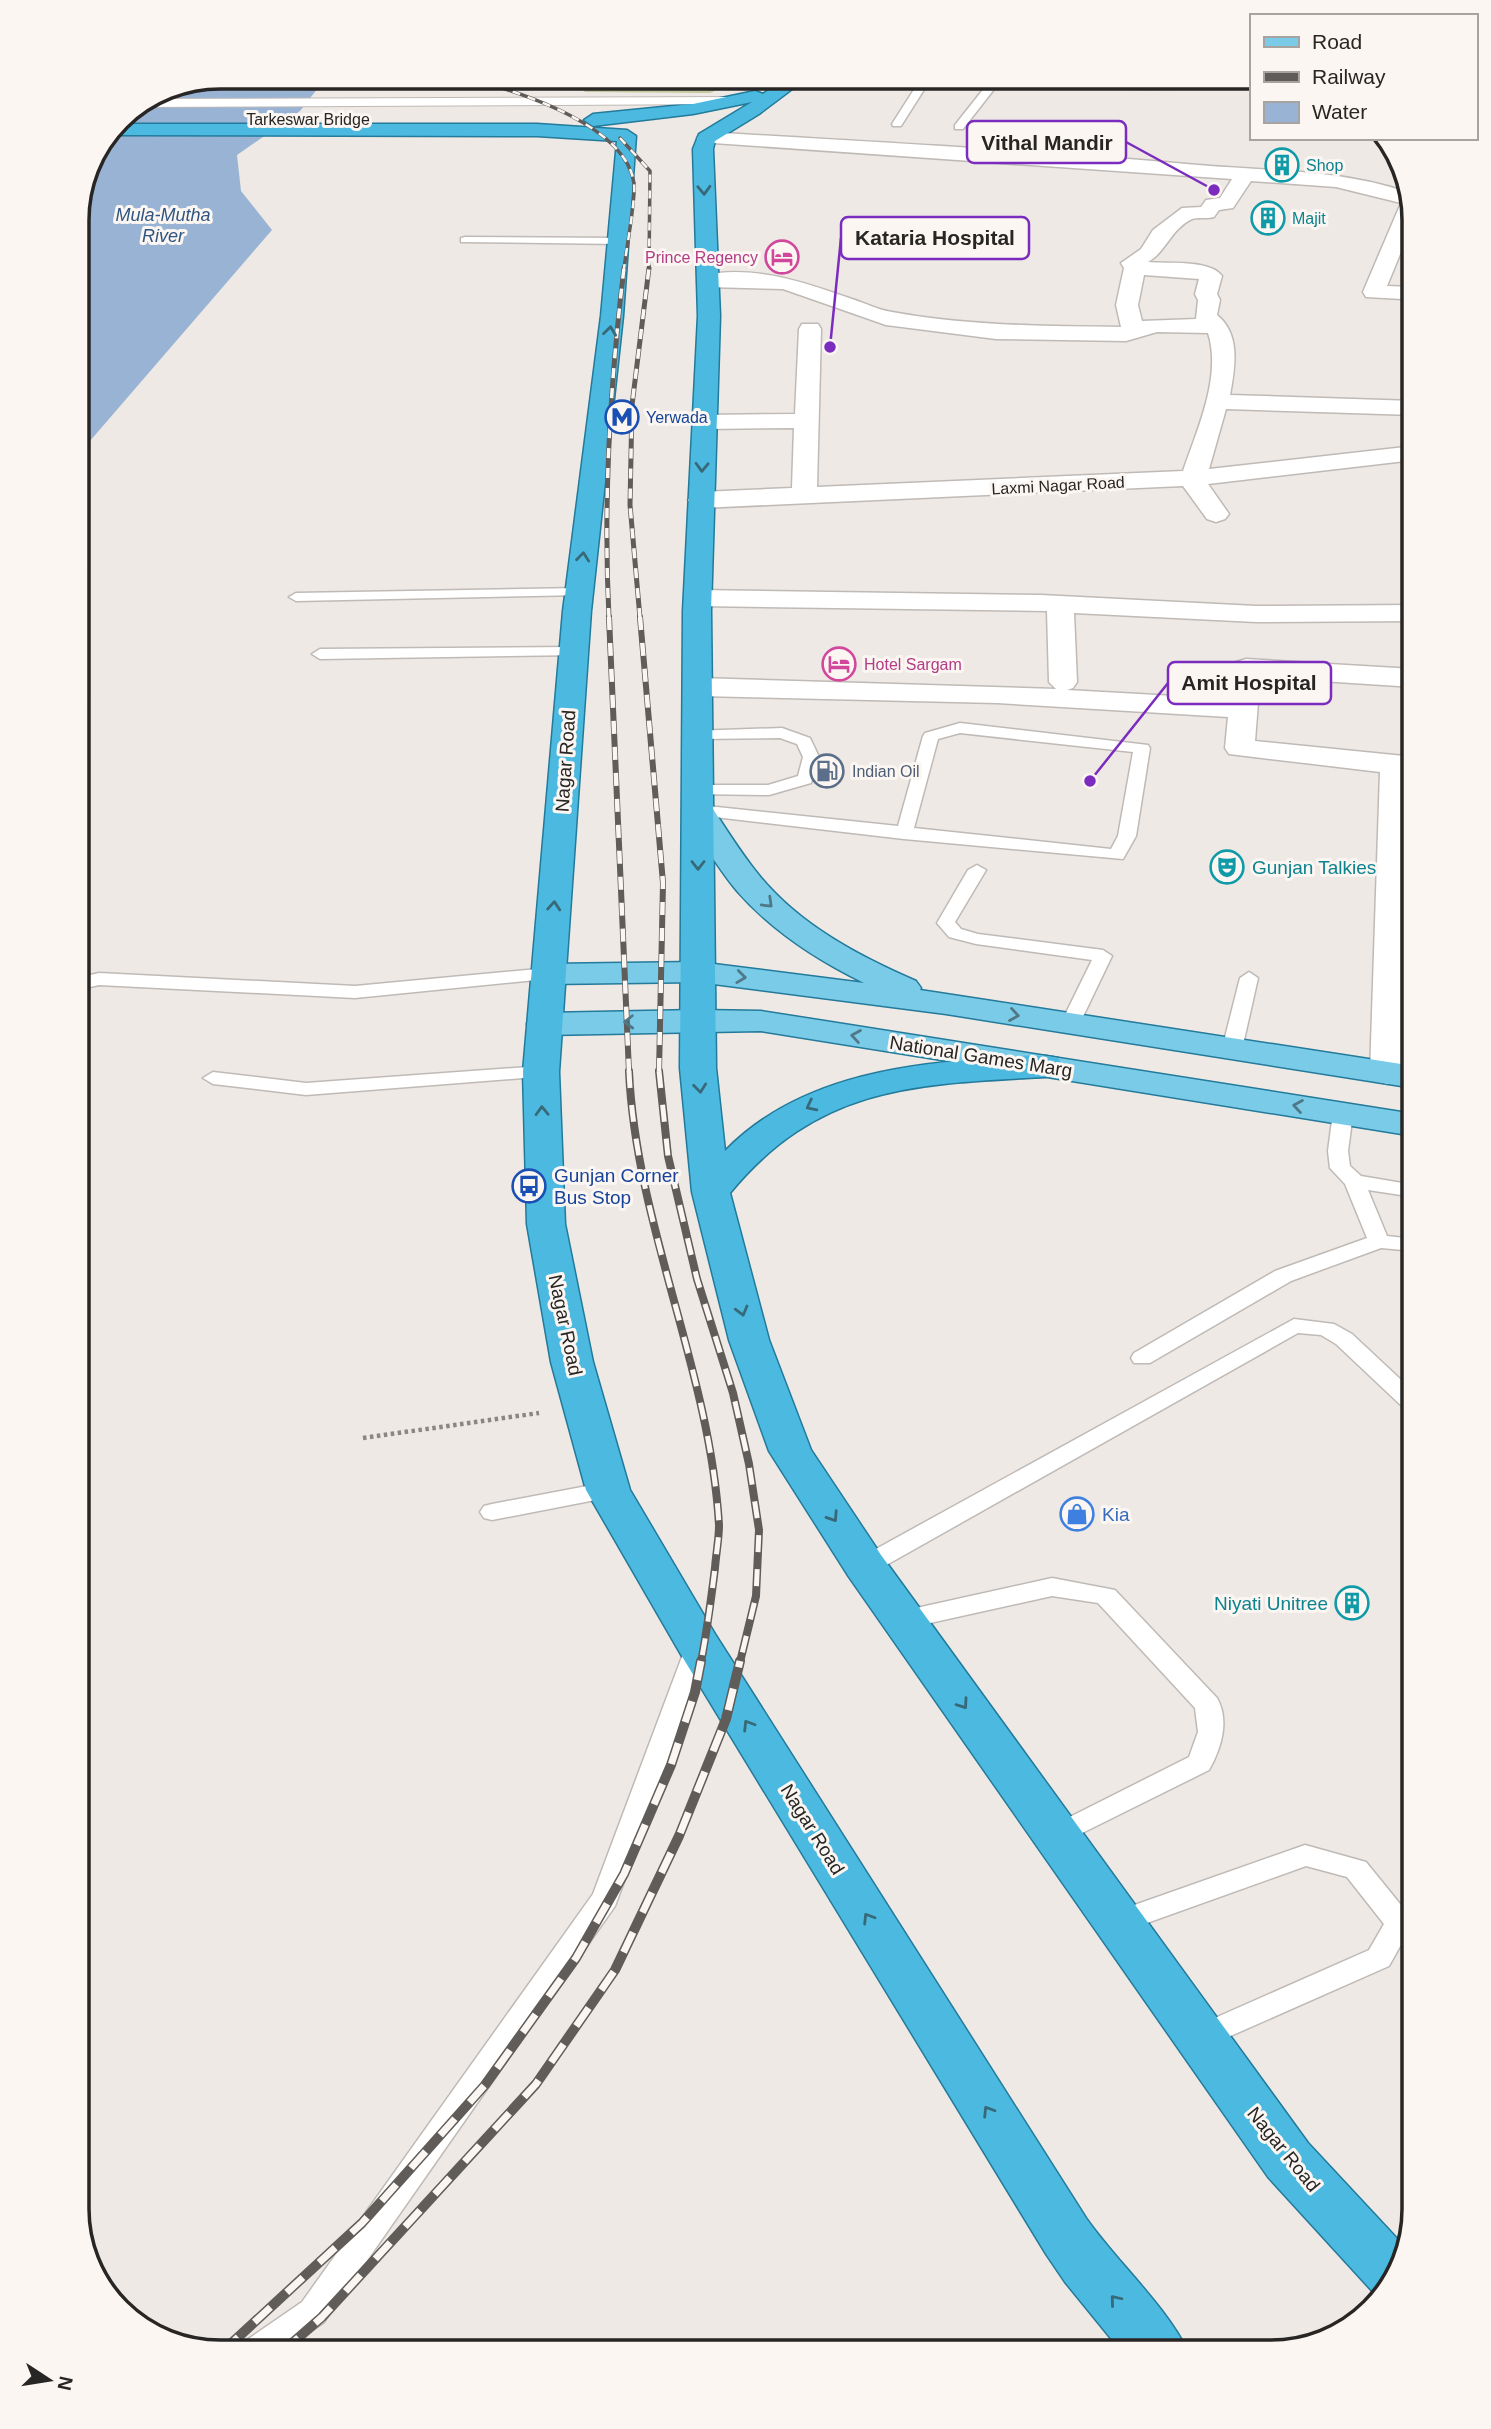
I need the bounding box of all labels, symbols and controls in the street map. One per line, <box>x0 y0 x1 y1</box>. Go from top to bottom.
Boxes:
legend <box>1250 14 1477 140</box>
text: Road <box>1312 30 1362 53</box>
text: Railway <box>1312 65 1386 88</box>
text: Water <box>1312 100 1367 123</box>
street label: Tarkeswar Bridge <box>246 111 370 128</box>
callout: Vithal Mandir <box>967 121 1126 163</box>
text: Vithal Mandir <box>981 131 1113 154</box>
building icon: Shop <box>1263 146 1301 184</box>
place label: Shop <box>1306 157 1343 174</box>
one-way arrow <box>697 185 712 196</box>
building icon: Majit <box>1249 199 1287 237</box>
water label: Mula-Mutha River <box>115 205 211 246</box>
place label: Majit <box>1292 210 1326 227</box>
callout: Kataria Hospital <box>841 217 1029 259</box>
text: Kataria Hospital <box>855 226 1015 249</box>
hotel icon: Prince Regency <box>763 238 801 276</box>
place label: Prince Regency <box>645 249 758 266</box>
one-way arrow <box>603 326 618 337</box>
metro station icon: Yerwada <box>603 398 641 436</box>
place label: Yerwada <box>646 409 708 426</box>
one-way arrow <box>694 462 710 472</box>
street label: Laxmi Nagar Road <box>991 474 1125 497</box>
one-way arrow <box>575 551 590 562</box>
hotel icon: Hotel Sargam <box>820 645 858 683</box>
place label: Hotel Sargam <box>864 656 962 673</box>
callout: Amit Hospital <box>1168 662 1331 704</box>
text: Amit Hospital <box>1181 671 1317 694</box>
street label: Nagar Road <box>551 709 580 813</box>
fuel station icon: Indian Oil <box>808 752 846 790</box>
place label: Indian Oil <box>852 763 920 780</box>
theatre icon: Gunjan Talkies <box>1208 848 1246 886</box>
place label: Gunjan Talkies <box>1252 857 1376 878</box>
one-way arrow <box>690 861 706 871</box>
one-way arrow <box>760 895 773 908</box>
one-way arrow <box>546 900 561 911</box>
one-way arrow <box>735 970 747 985</box>
one-way arrow <box>1008 1007 1020 1022</box>
one-way arrow <box>624 1014 635 1029</box>
one-way arrow <box>850 1029 862 1044</box>
street label: National Games Marg <box>888 1032 1074 1081</box>
one-way arrow <box>692 1083 707 1094</box>
one-way arrow <box>806 1098 818 1112</box>
one-way arrow <box>1292 1099 1304 1114</box>
one-way arrow <box>535 1106 550 1117</box>
place label: Gunjan Corner Bus Stop <box>554 1165 679 1208</box>
bus stop icon: Gunjan Corner Bus Stop <box>510 1167 548 1205</box>
street label: Nagar Road <box>545 1273 586 1377</box>
one-way arrow <box>733 1305 748 1317</box>
shop icon: Kia <box>1058 1495 1096 1533</box>
place label: Kia <box>1102 1504 1130 1525</box>
one-way arrow <box>825 1510 838 1523</box>
building icon: Niyati Unitree <box>1333 1584 1371 1622</box>
place label: Niyati Unitree <box>1214 1593 1328 1614</box>
one-way arrow <box>955 1696 967 1709</box>
one-way arrow <box>743 1719 756 1732</box>
street label: Nagar Road <box>777 1780 849 1878</box>
one-way arrow <box>863 1912 876 1925</box>
street label: Nagar Road <box>1243 2103 1324 2196</box>
one-way arrow <box>984 2105 997 2118</box>
one-way arrow <box>1111 2295 1123 2308</box>
north arrow <box>14 2345 84 2415</box>
text: N <box>53 2375 77 2392</box>

